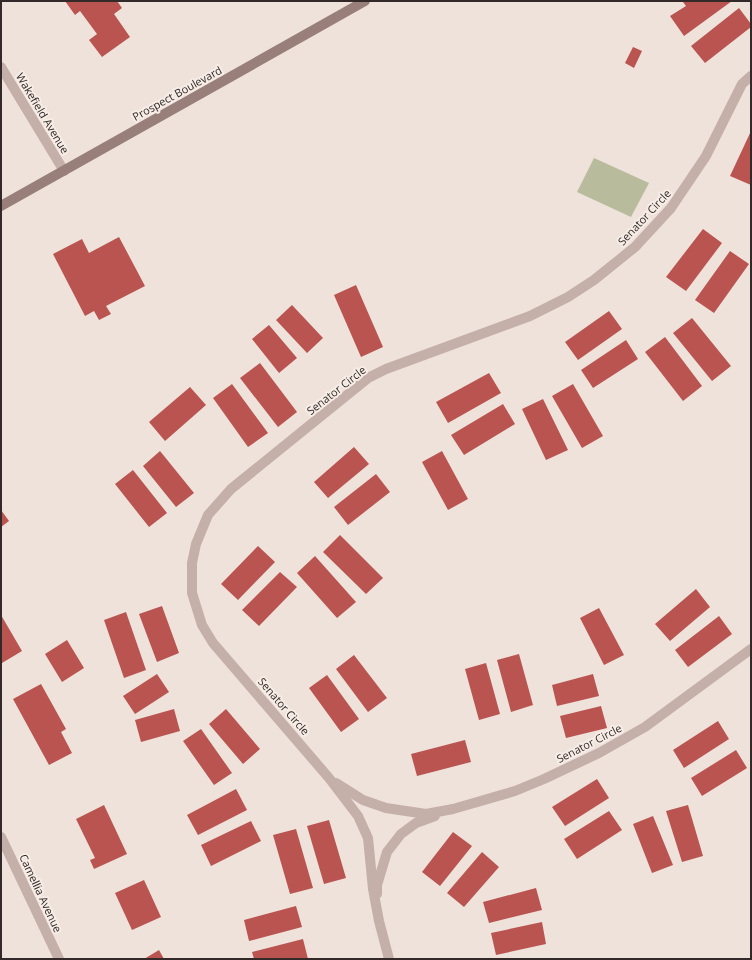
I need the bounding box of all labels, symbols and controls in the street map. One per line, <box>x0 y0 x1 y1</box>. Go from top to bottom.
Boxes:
street label: Prospect Boulevard <box>130 62 224 124</box>
street label: Wakefield Avenue <box>13 70 73 156</box>
street label: Senator Circle <box>614 186 674 248</box>
street label: Senator Circle <box>303 362 369 418</box>
street label: Senator Circle <box>255 674 313 738</box>
street label: Senator Circle <box>554 720 624 766</box>
street label: Camellia Avenue <box>16 851 66 935</box>

